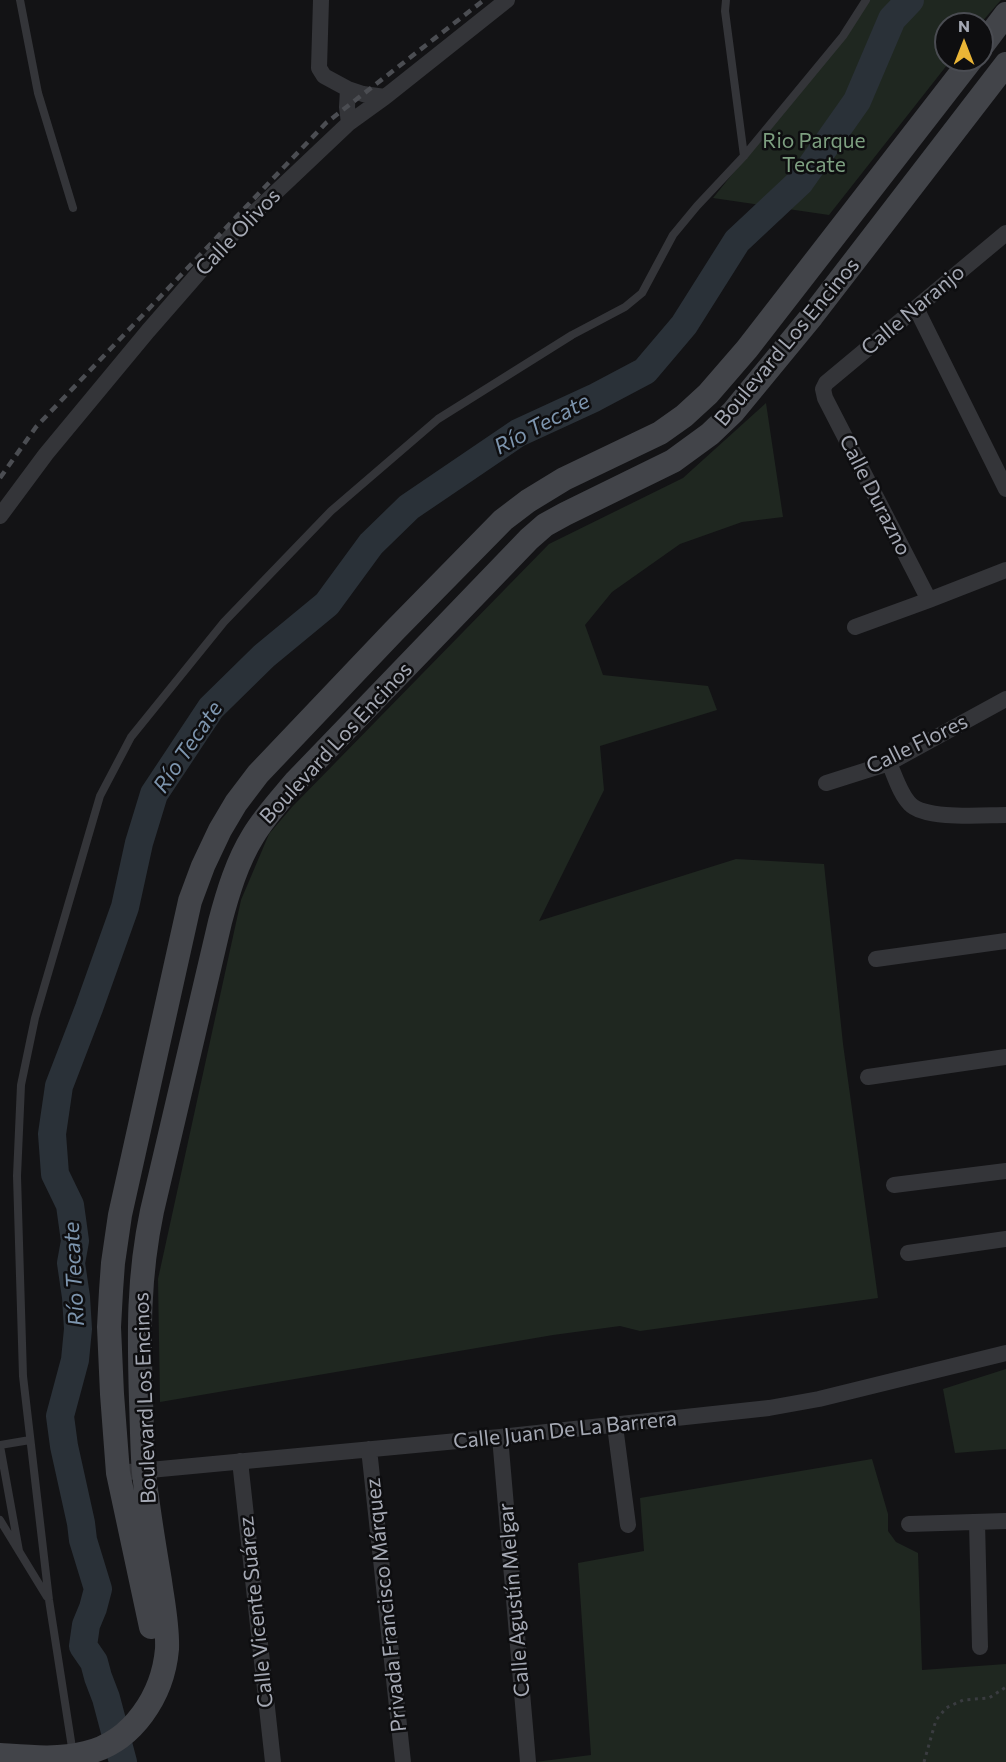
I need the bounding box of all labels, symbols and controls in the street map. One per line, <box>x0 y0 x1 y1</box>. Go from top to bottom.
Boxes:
north arrow <box>934 12 994 72</box>
text: N <box>958 16 970 35</box>
park label: Rio Parque Tecate <box>762 128 866 178</box>
street label: Calle Olivos <box>190 183 286 281</box>
street label: Boulevard Los Encinos <box>709 253 865 431</box>
street label: Calle Naranjo <box>856 260 970 360</box>
water label: Río Tecate <box>490 388 594 460</box>
street label: Calle Durazno <box>834 430 916 560</box>
street label: Boulevard Los Encinos <box>255 657 417 829</box>
water label: Río Tecate <box>148 696 228 798</box>
street label: Calle Flores <box>862 709 972 779</box>
water label: Río Tecate <box>58 1221 90 1327</box>
street label: Boulevard Los Encinos <box>129 1292 161 1504</box>
street label: Calle Juan De La Barrera <box>452 1406 678 1454</box>
street label: Privada Francisco Márquez <box>360 1477 412 1733</box>
street label: Calle Agustín Melgar <box>493 1502 535 1698</box>
street label: Calle Vicente Suárez <box>233 1515 279 1709</box>

